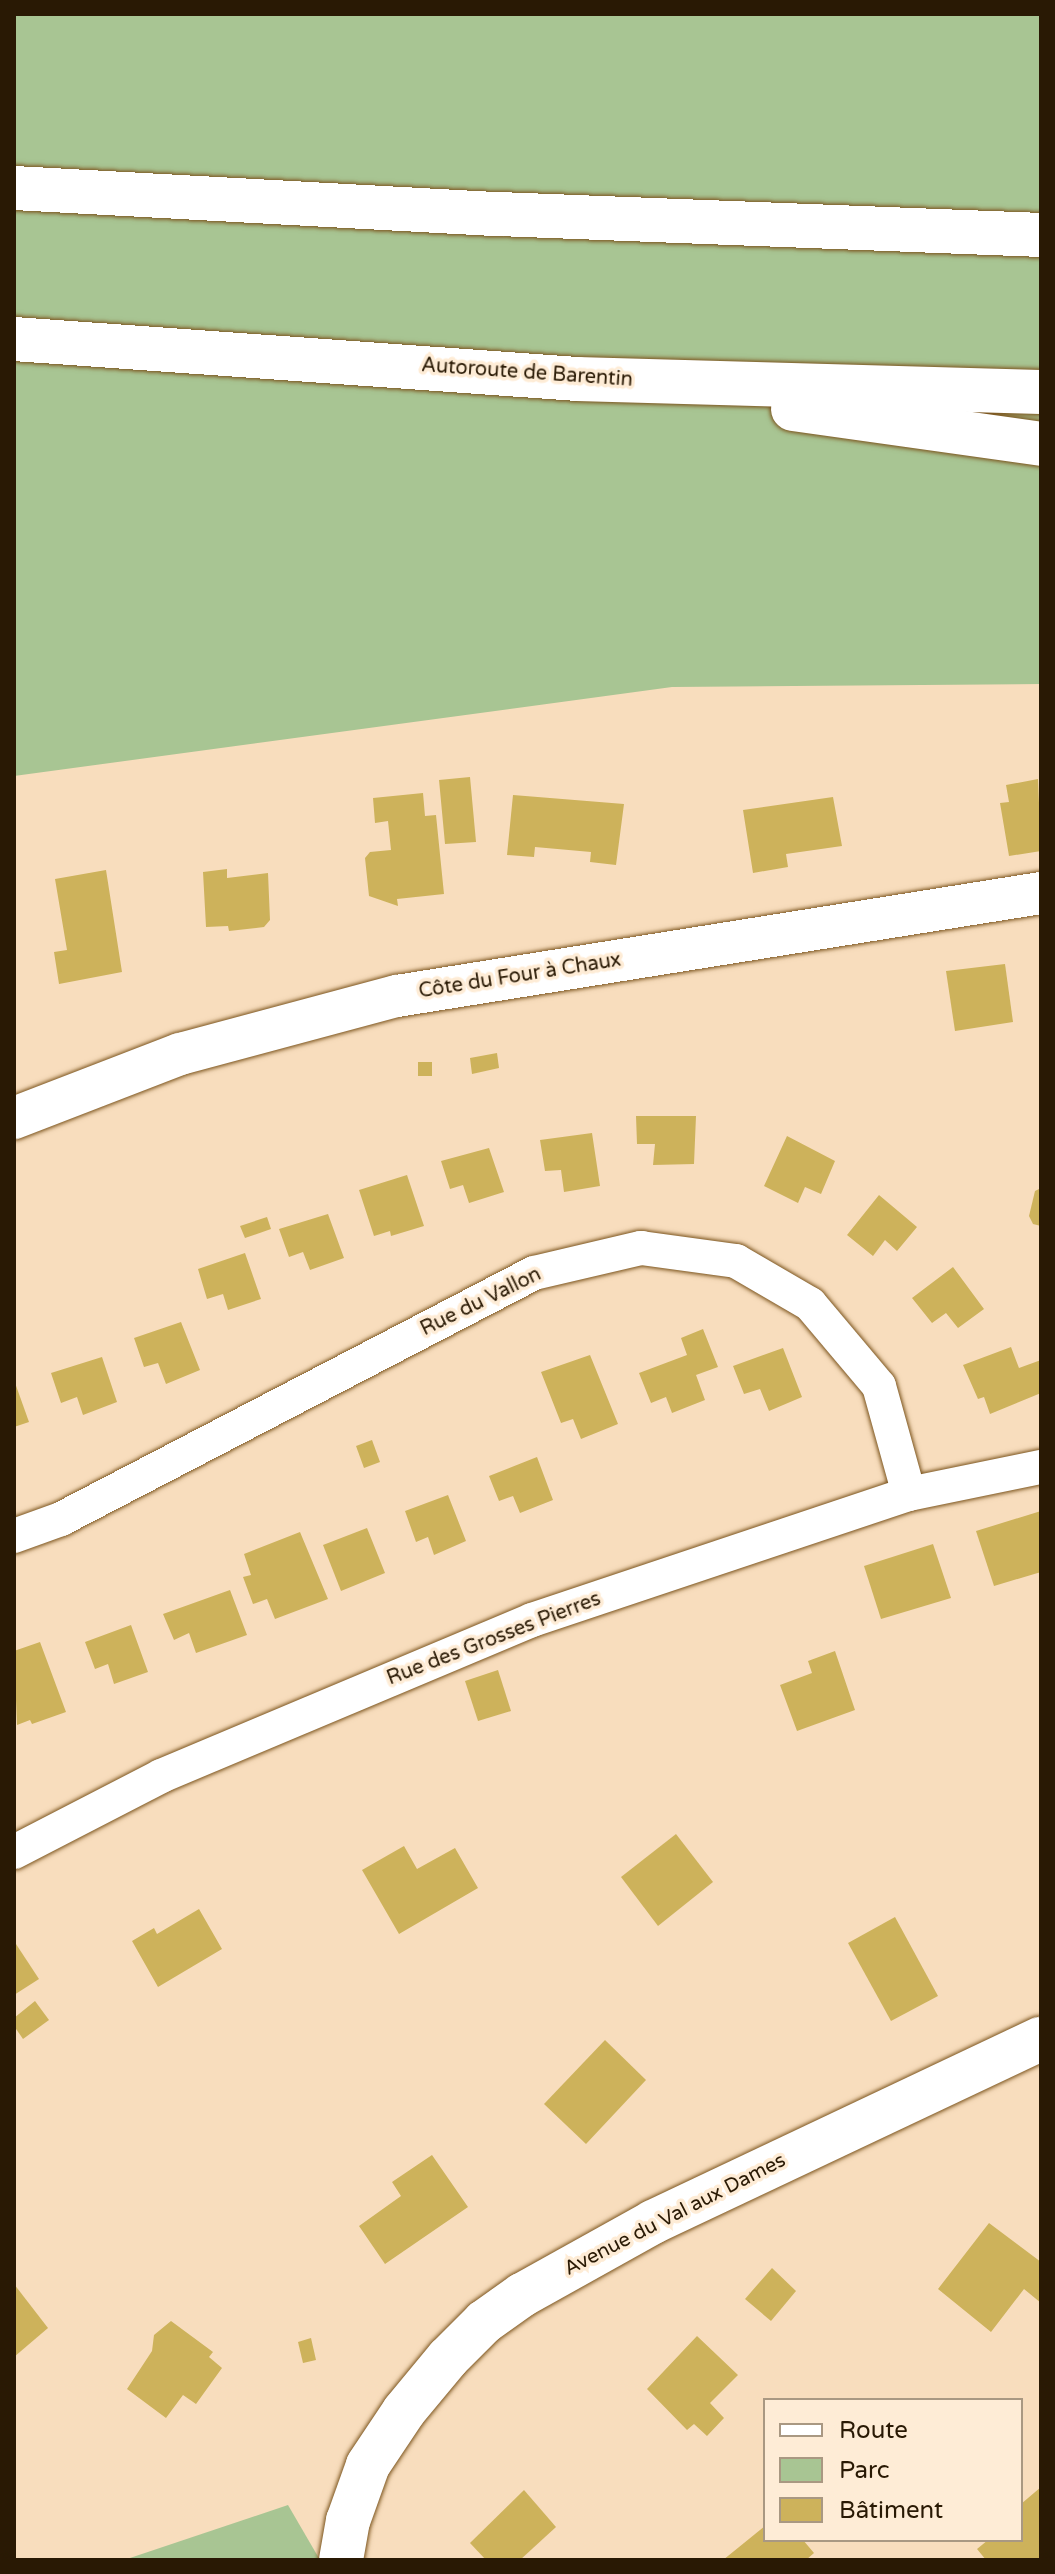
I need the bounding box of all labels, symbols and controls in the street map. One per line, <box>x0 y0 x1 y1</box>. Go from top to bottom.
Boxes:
street label: Autoroute de Barentin <box>420 354 634 392</box>
street label: Côte du Four à Chaux <box>417 948 623 1004</box>
street label: Rue du Vallon <box>417 1262 545 1342</box>
street label: Rue des Grosses Pierres <box>384 1587 604 1691</box>
street label: Avenue du Val aux Dames <box>560 2149 790 2281</box>
legend <box>763 2398 1023 2542</box>
text: Route <box>839 2416 908 2445</box>
text: Parc <box>839 2456 890 2485</box>
text: Bâtiment <box>839 2496 943 2525</box>

